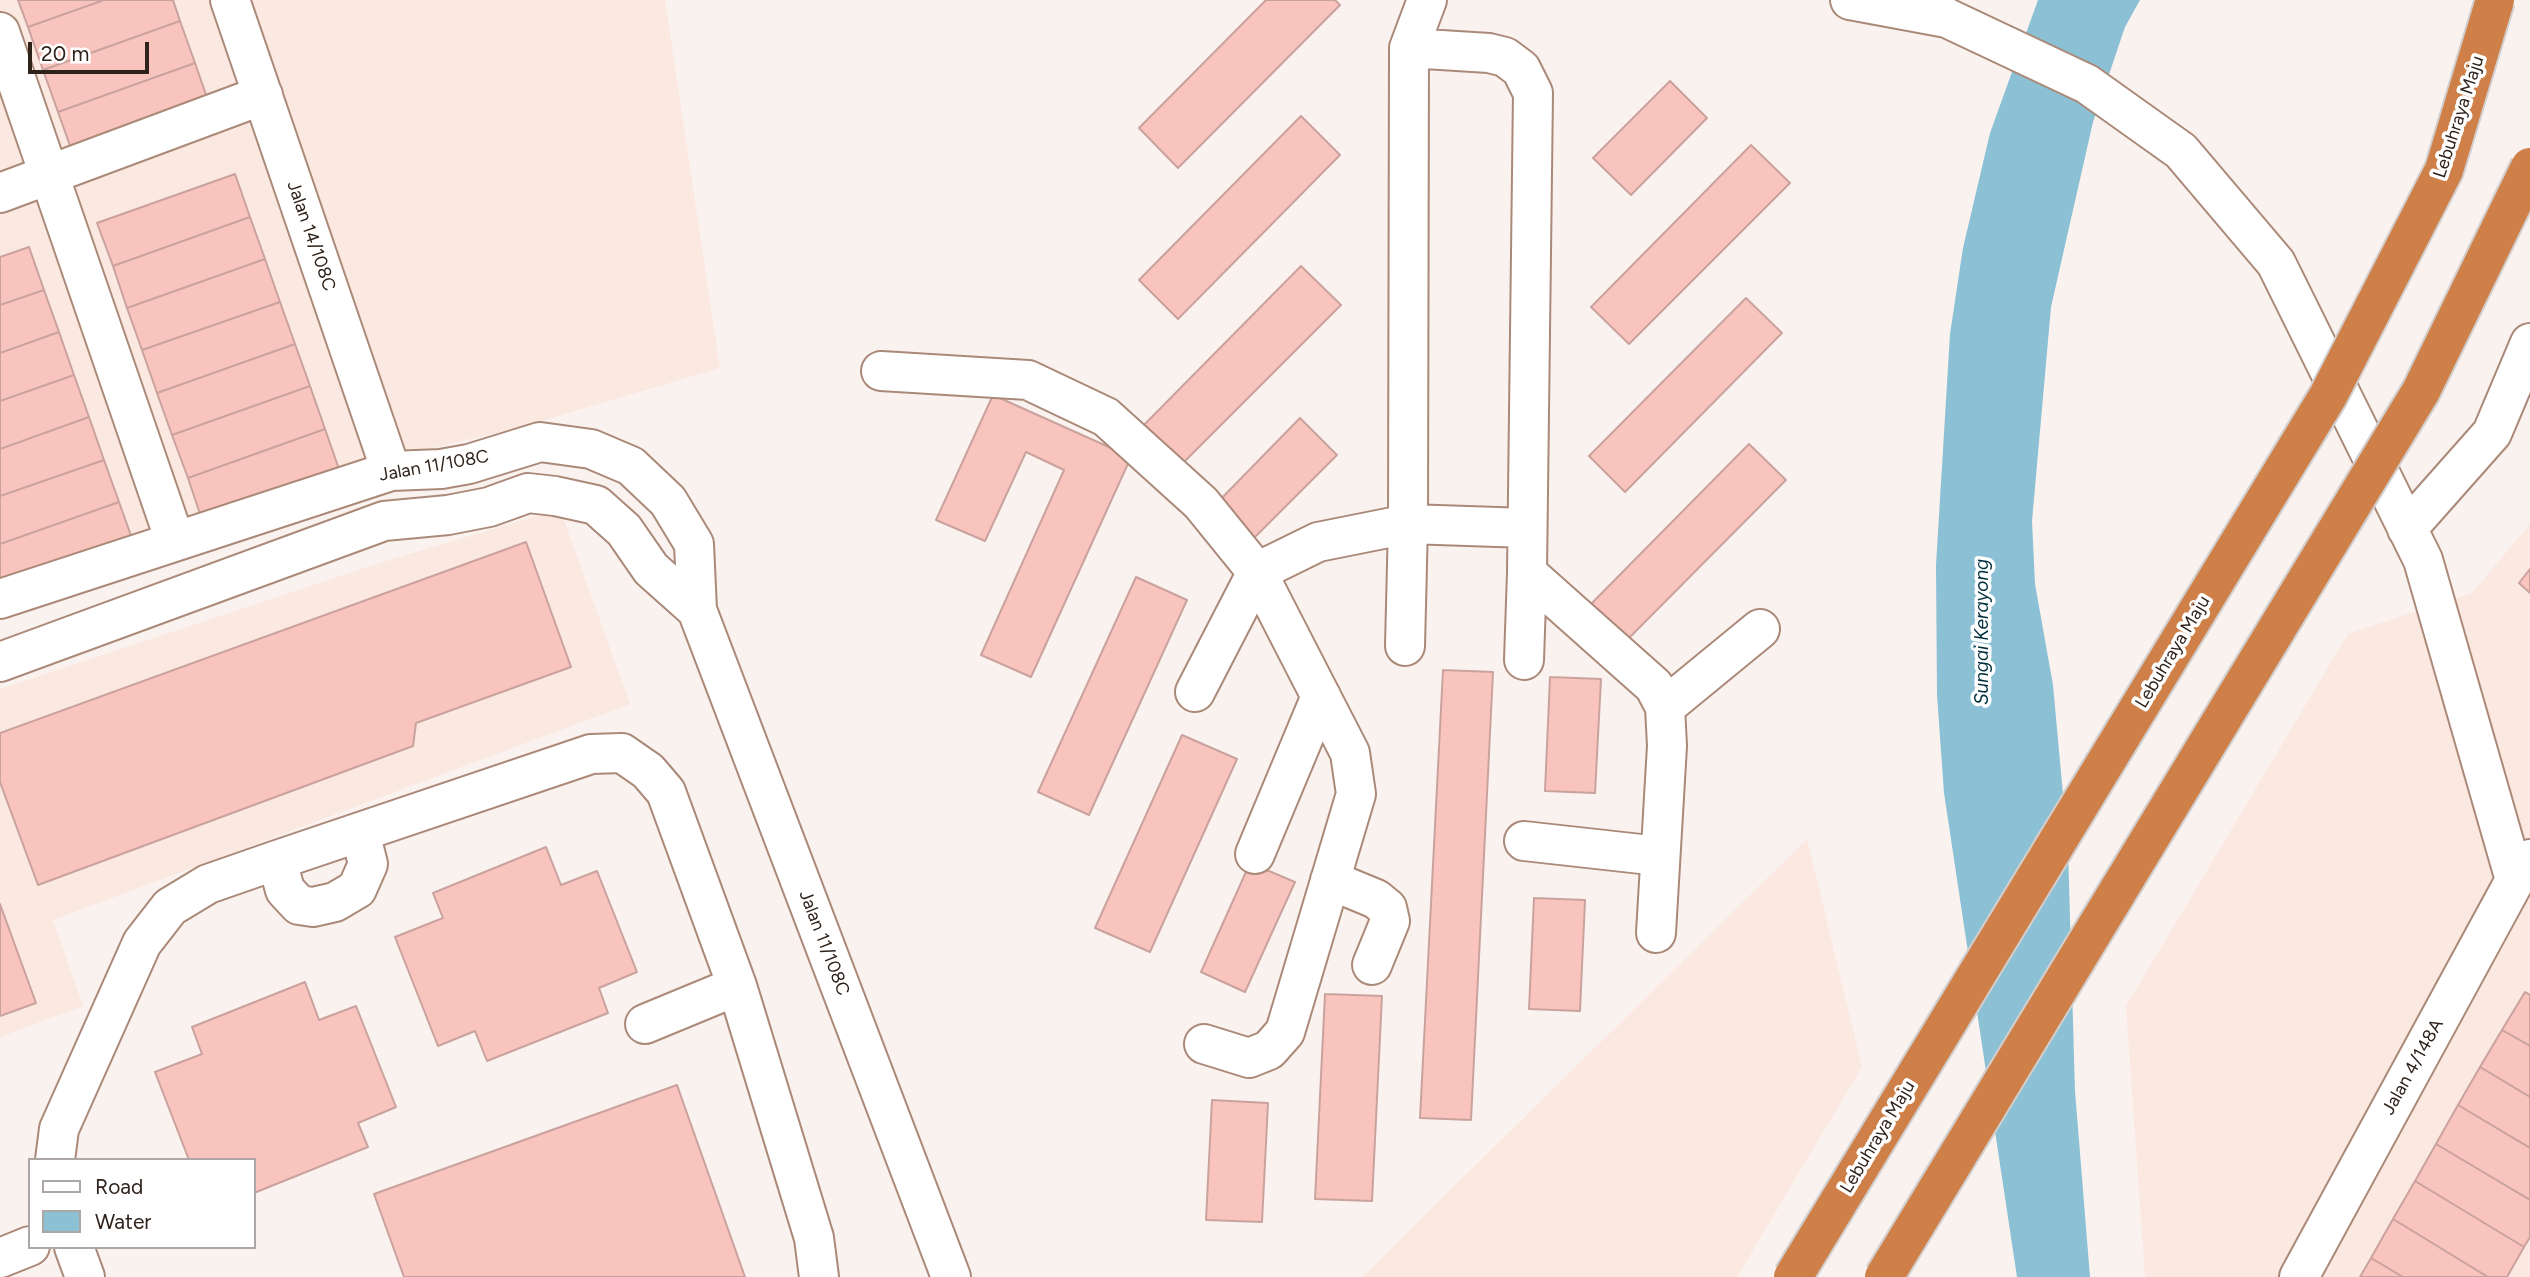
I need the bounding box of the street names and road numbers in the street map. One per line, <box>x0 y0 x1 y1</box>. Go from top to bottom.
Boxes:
street label: Lebuhraya Maju <box>2429 53 2489 181</box>
street label: Jalan 14/108C <box>282 178 340 294</box>
street label: Jalan 11/108C <box>377 446 491 486</box>
street label: Lebuhraya Maju <box>2131 592 2215 712</box>
street label: Jalan 11/108C <box>794 887 854 999</box>
street label: Jalan 4/148A <box>2378 1015 2448 1119</box>
street label: Lebuhraya Maju <box>1836 1077 1920 1197</box>

